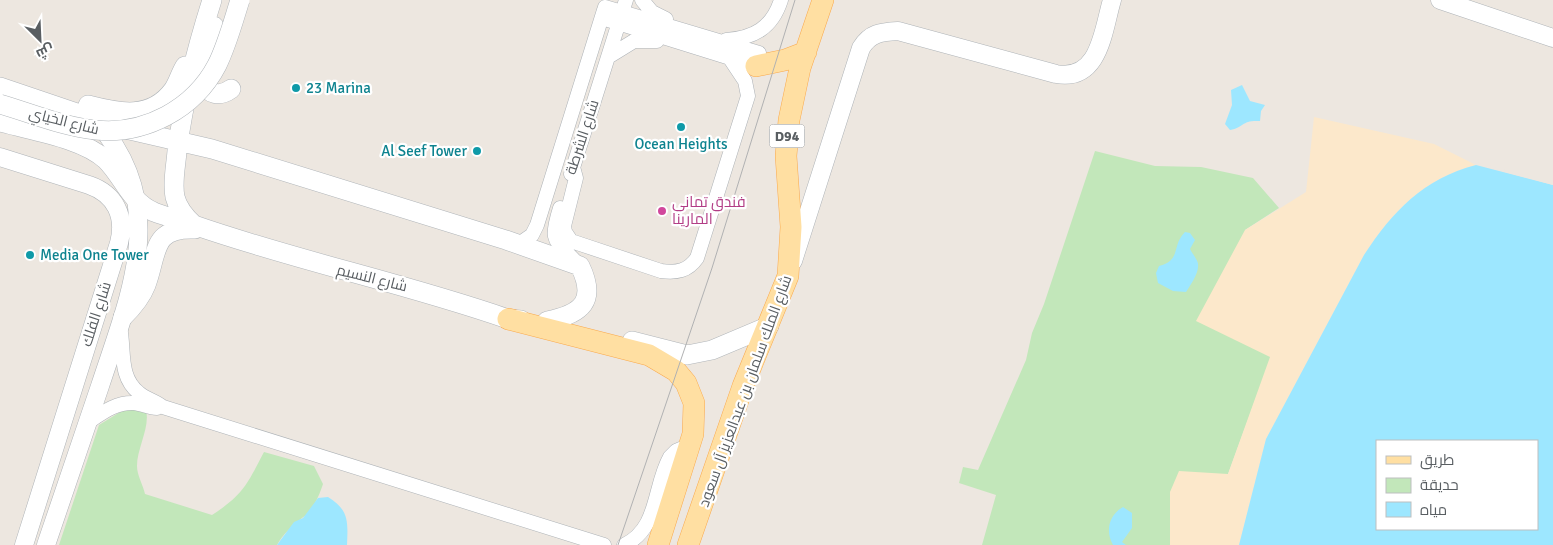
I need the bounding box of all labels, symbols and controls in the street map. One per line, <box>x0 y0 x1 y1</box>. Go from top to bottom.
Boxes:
north arrow <box>15 15 65 65</box>
text: ش <box>33 40 57 63</box>
place label: 23 Marina <box>306 79 371 97</box>
marker: 23 Marina <box>290 82 302 94</box>
street label: شارع الشرطة <box>561 97 604 177</box>
street label: شارع الخياي <box>26 104 101 141</box>
marker: Ocean Heights <box>675 121 687 133</box>
road number: D94 <box>770 124 804 148</box>
place label: Ocean Heights <box>634 135 728 153</box>
place label: Al Seef Tower <box>381 142 467 160</box>
marker: Al Seef Tower <box>471 145 483 157</box>
place label: فندق تماني المارينا <box>672 193 746 228</box>
marker: فندق تماني المارينا <box>656 205 668 217</box>
place label: Media One Tower <box>40 246 149 264</box>
marker: Media One Tower <box>24 249 36 261</box>
street label: شارع النسيم <box>334 261 409 297</box>
street label: شارع الملك سلمان بن عبدالعزيز آل سعود <box>695 273 797 510</box>
street label: شارع الفلك <box>77 279 117 349</box>
legend <box>1376 440 1538 530</box>
text: طريق <box>1420 451 1454 470</box>
text: حديقة <box>1420 476 1459 494</box>
text: مياه <box>1420 501 1447 519</box>

